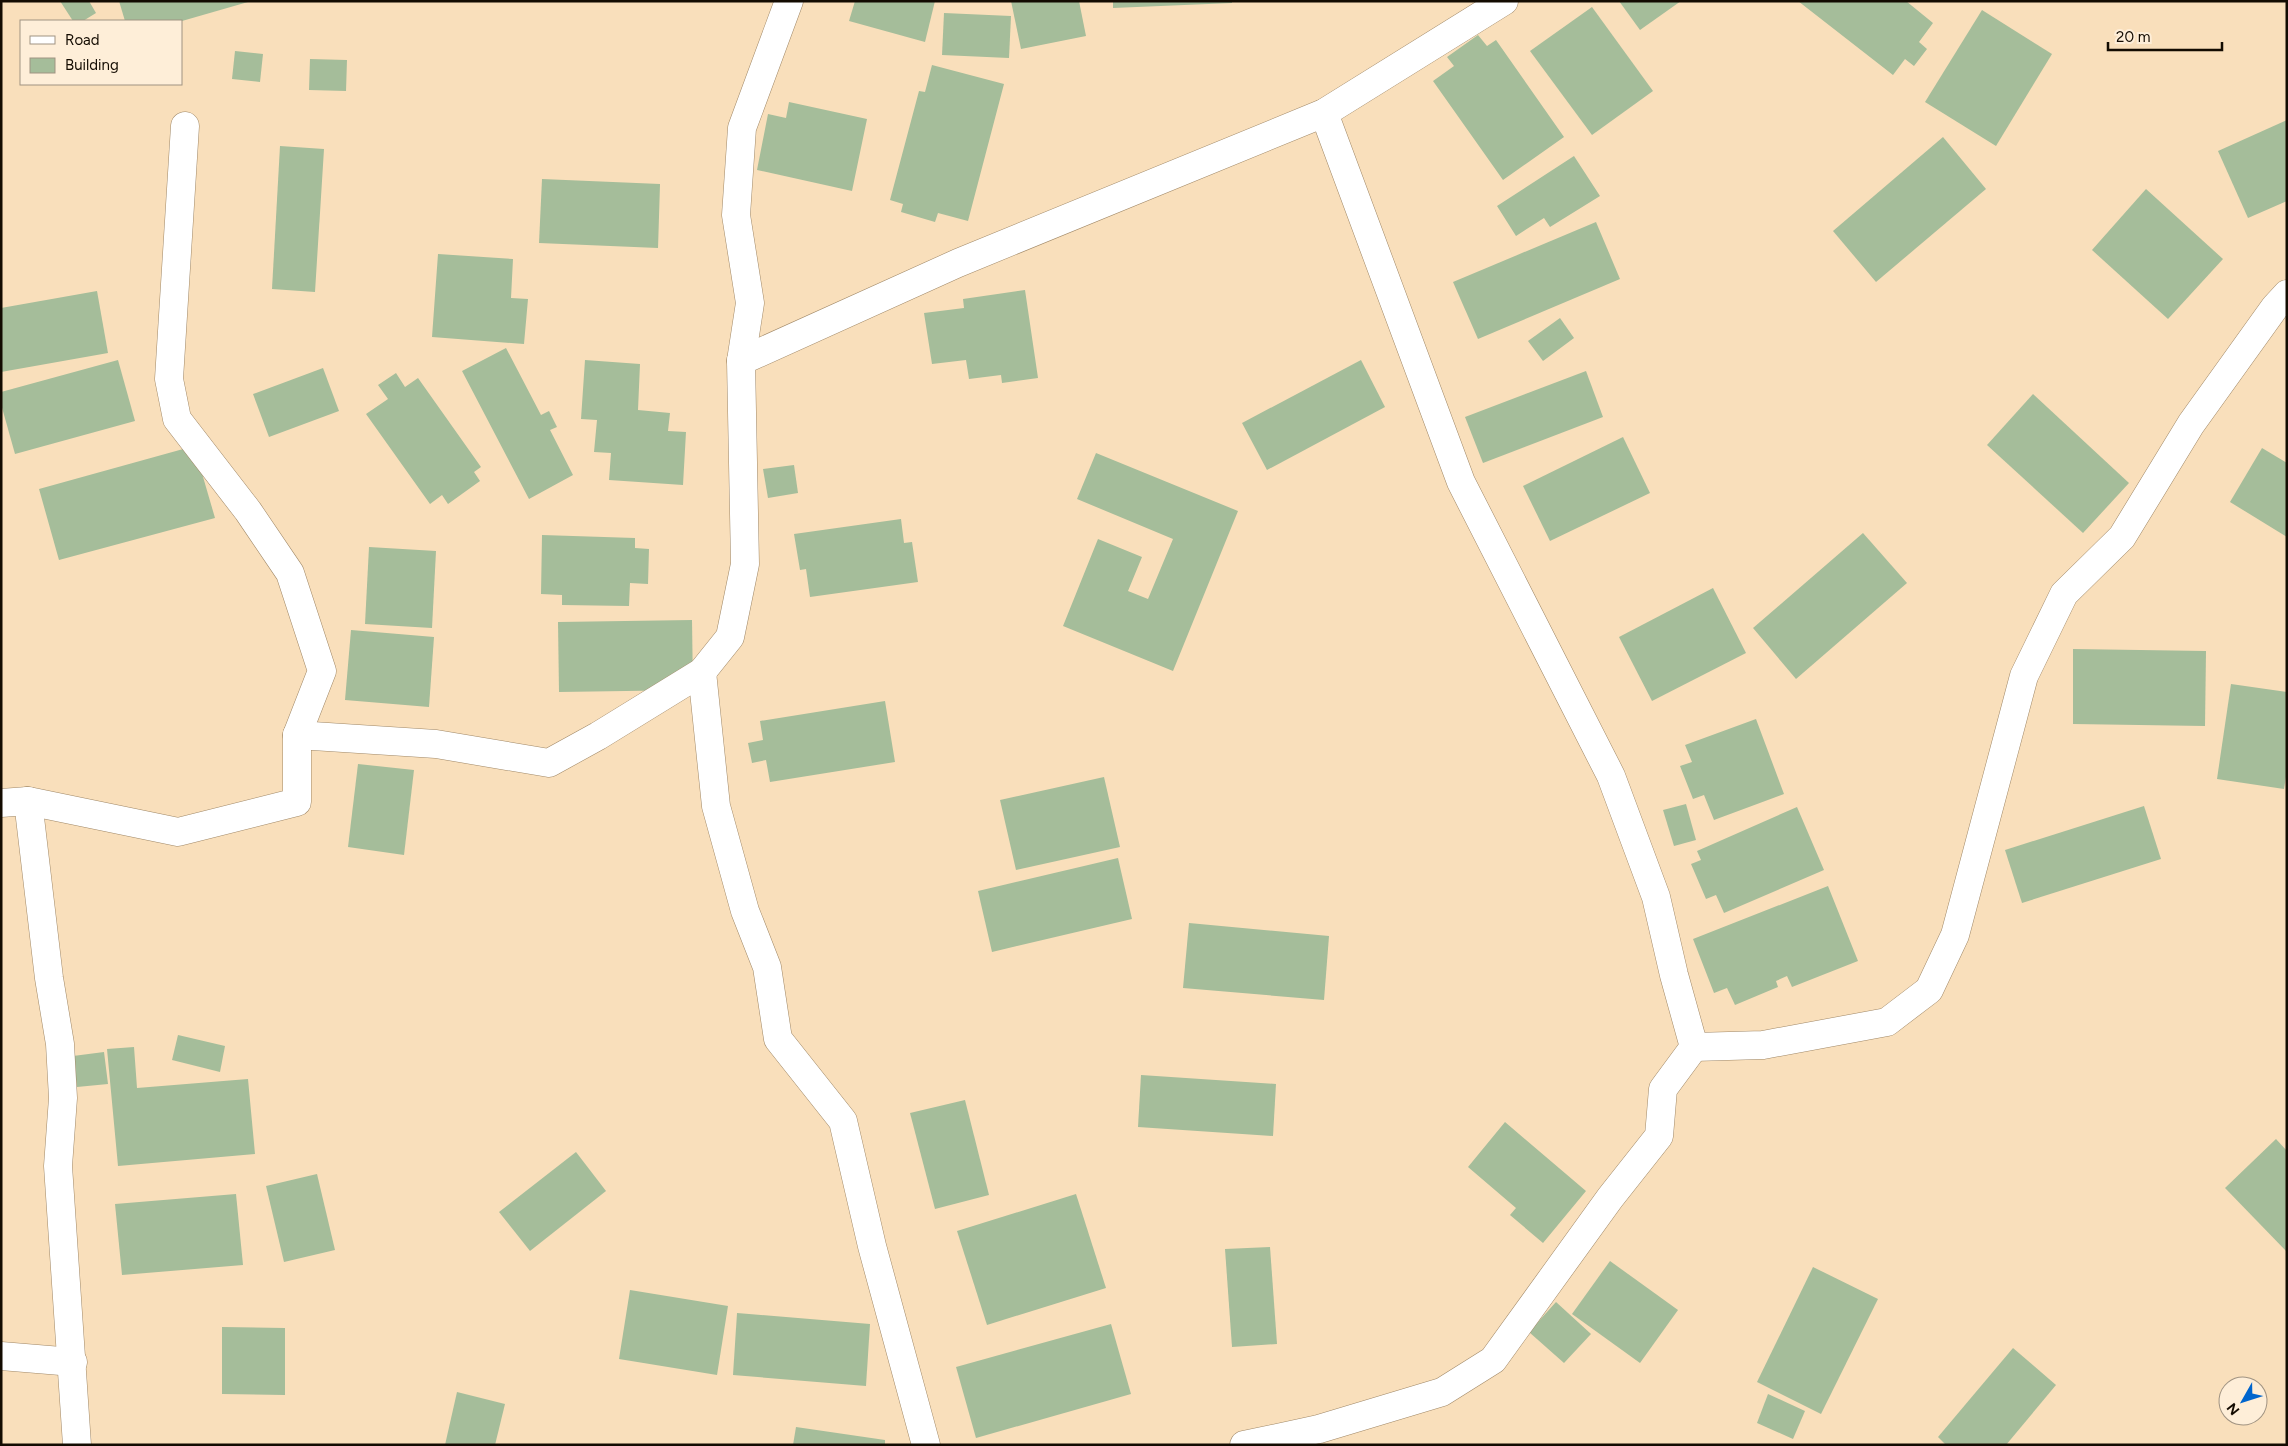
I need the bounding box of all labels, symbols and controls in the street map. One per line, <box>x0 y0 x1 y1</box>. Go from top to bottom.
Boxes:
legend <box>20 20 182 85</box>
scale bar <box>2108 20 2222 52</box>
text: 20 m <box>2116 28 2150 46</box>
text: Road <box>65 31 100 49</box>
text: Building <box>65 56 119 74</box>
north arrow <box>2218 1376 2268 1426</box>
text: N <box>2223 1399 2243 1418</box>

